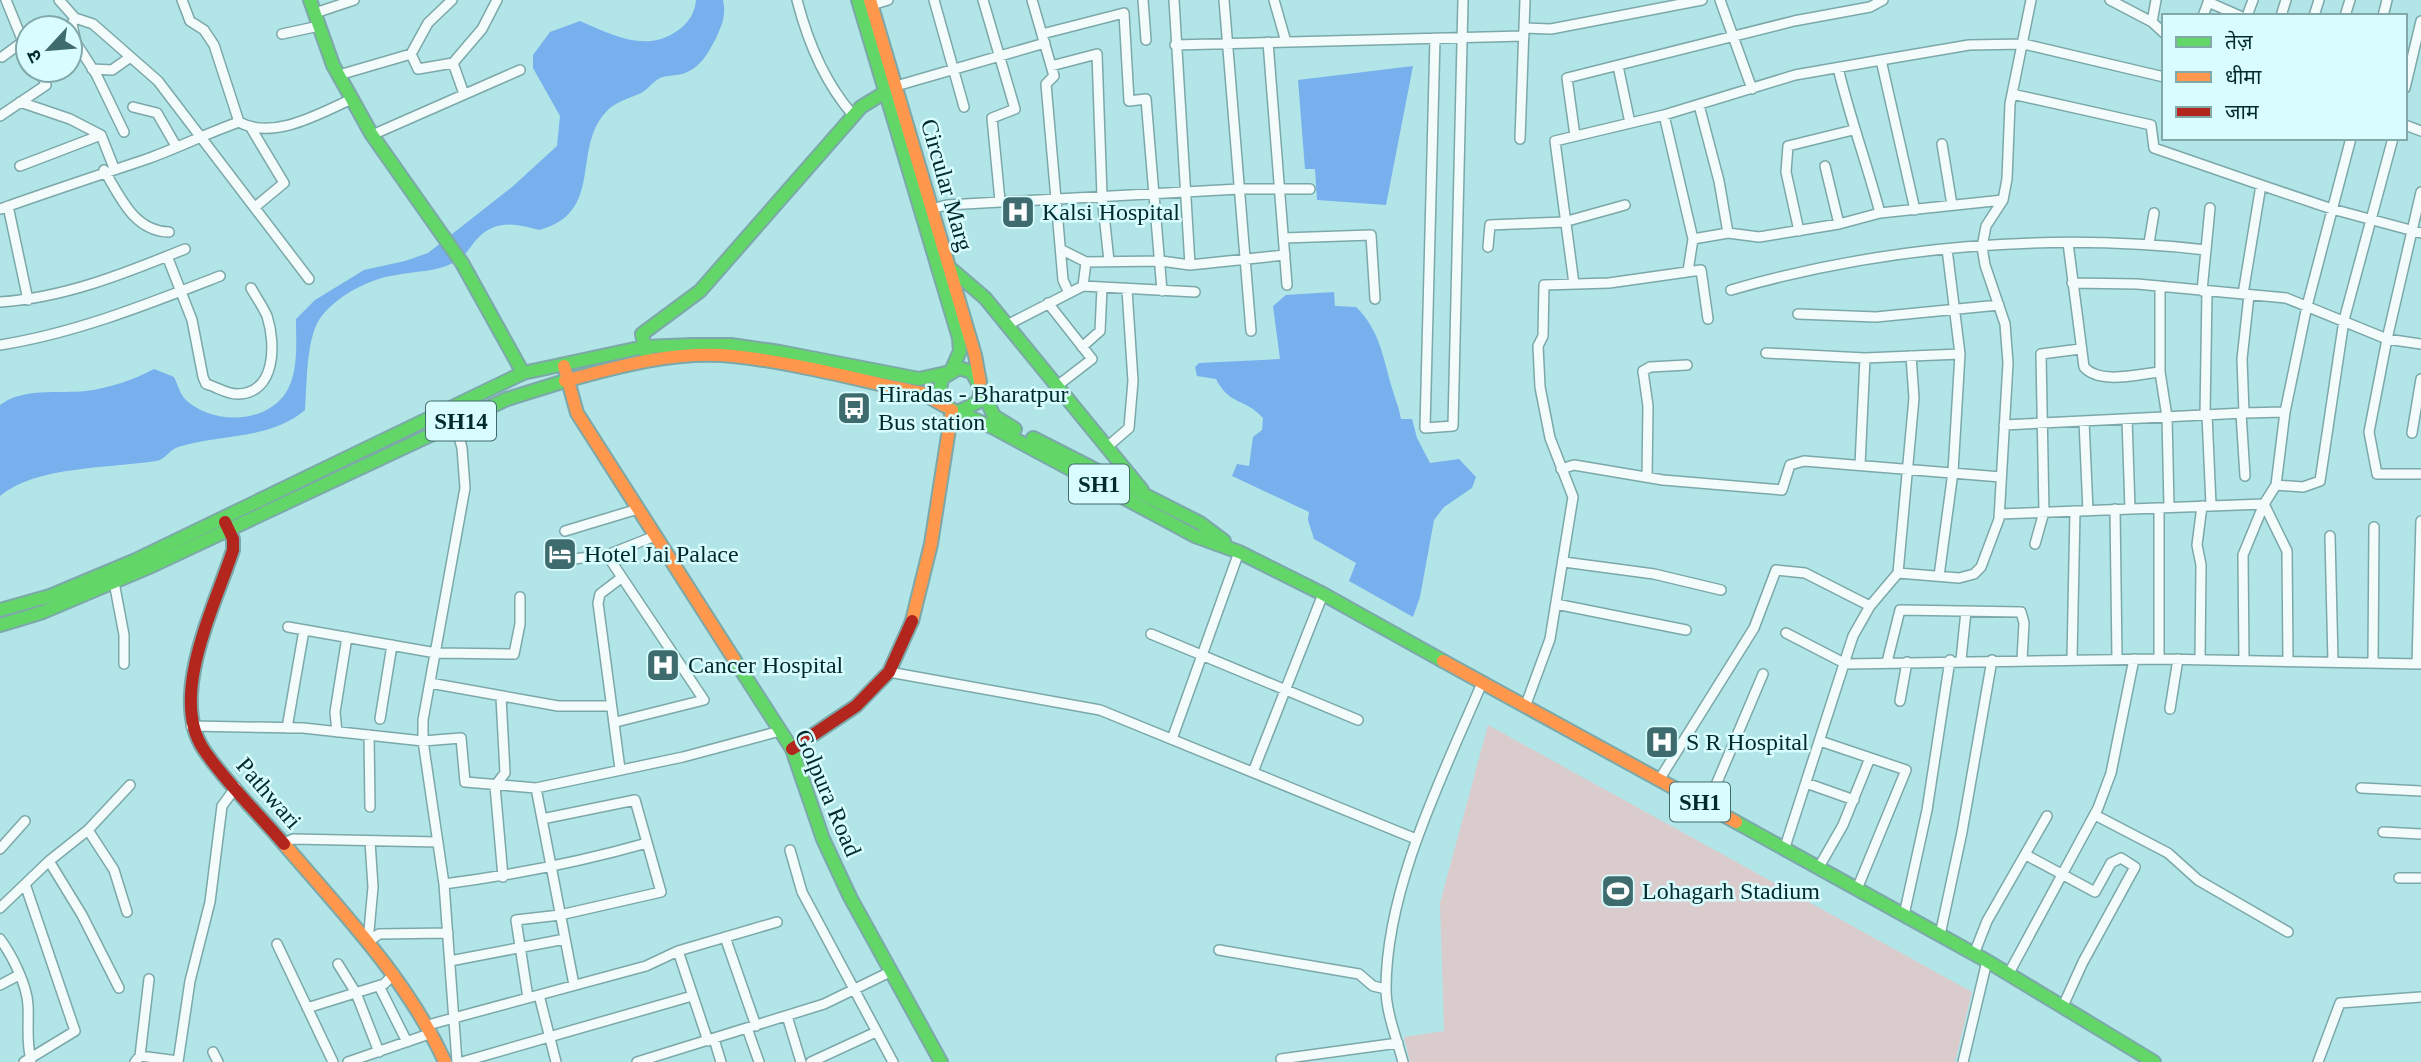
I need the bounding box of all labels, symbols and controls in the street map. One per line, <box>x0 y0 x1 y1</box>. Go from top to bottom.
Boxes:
north arrow <box>14 14 84 84</box>
legend <box>2162 14 2407 140</box>
text: तेज़ <box>2225 30 2253 54</box>
text: उ <box>22 46 46 66</box>
text: धीमा <box>2225 65 2262 89</box>
text: जाम <box>2225 100 2259 124</box>
street label: Circular Marg <box>916 116 978 254</box>
hospital icon: Kalsi Hospital <box>999 193 1037 231</box>
place label: Kalsi Hospital <box>1042 199 1180 225</box>
place label: Hiradas - Bharatpur Bus station <box>878 381 1069 435</box>
bus stop icon: Hiradas - Bharatpur Bus station <box>835 389 873 427</box>
road number: SH14 <box>426 402 496 440</box>
road number: SH1 <box>1069 464 1129 504</box>
hotel icon: Hotel Jai Palace <box>541 535 579 573</box>
place label: Hotel Jai Palace <box>584 541 739 567</box>
hospital icon: Cancer Hospital <box>644 646 682 684</box>
place label: Cancer Hospital <box>688 652 844 678</box>
hospital icon: S R Hospital <box>1643 723 1681 761</box>
street label: Golpura Road <box>790 726 866 860</box>
place label: S R Hospital <box>1686 729 1809 755</box>
street label: Pathwari <box>231 752 307 834</box>
road number: SH1 <box>1670 782 1730 822</box>
sports icon: Lohagarh Stadium <box>1599 872 1637 910</box>
place label: Lohagarh Stadium <box>1642 878 1820 904</box>

